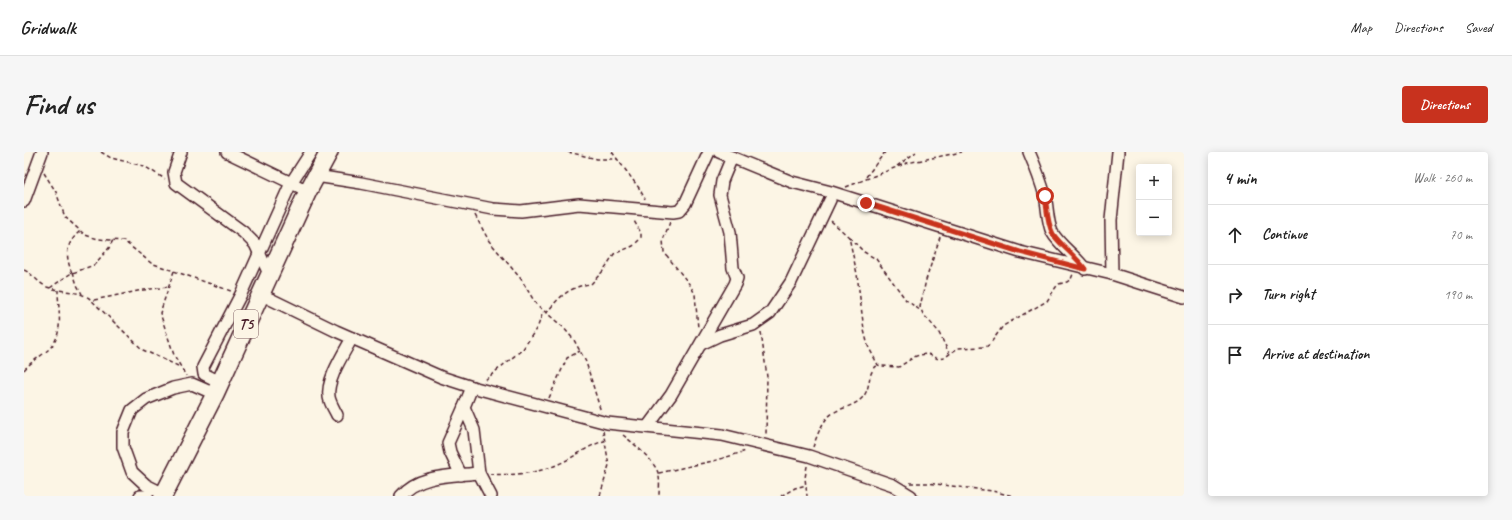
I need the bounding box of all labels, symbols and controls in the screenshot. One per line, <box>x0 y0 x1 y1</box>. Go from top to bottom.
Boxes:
text: Gridwalk <box>20 16 76 40</box>
text: Map <box>1351 19 1372 36</box>
text: Directions <box>1394 19 1443 36</box>
text: Saved <box>1465 19 1492 36</box>
button: Directions <box>1402 86 1488 123</box>
text: Find us <box>24 87 94 122</box>
map controls <box>1136 164 1172 236</box>
button: + <box>1136 164 1172 200</box>
text: 4 min <box>1224 168 1257 189</box>
text: Walk · 260 m <box>1413 170 1472 186</box>
route start <box>1036 187 1054 205</box>
route end <box>857 194 875 212</box>
button: − <box>1136 200 1172 236</box>
icon: ahead <box>1224 224 1246 246</box>
text: Continue <box>1262 225 1307 244</box>
text: 70 m <box>1450 227 1472 243</box>
icon: right <box>1224 284 1246 306</box>
text: Turn right <box>1262 285 1315 304</box>
text: 190 m <box>1444 287 1472 303</box>
road number: T5 <box>234 310 258 338</box>
icon: arrive <box>1224 344 1246 366</box>
text: Arrive at destination <box>1262 345 1369 364</box>

